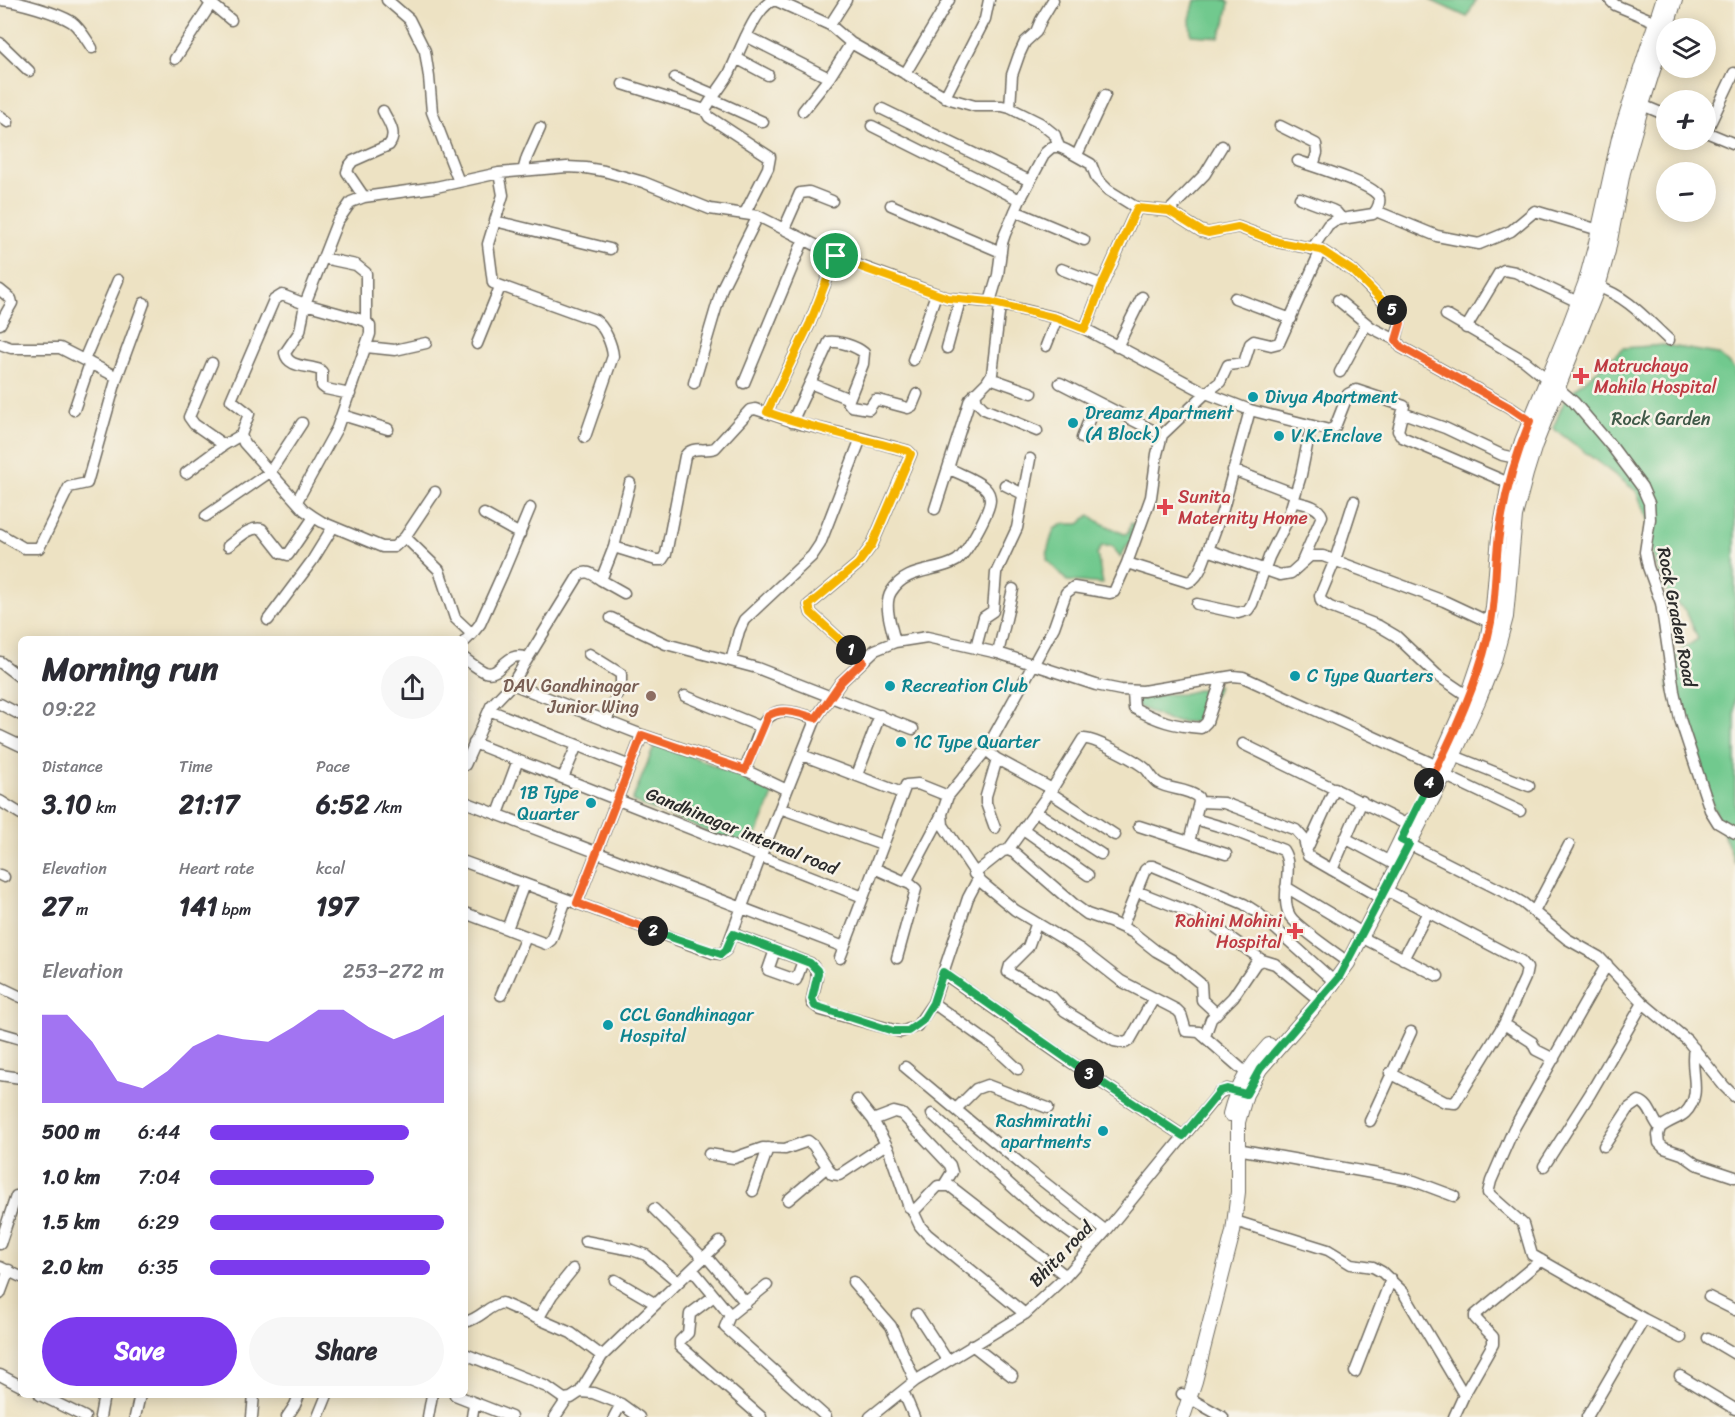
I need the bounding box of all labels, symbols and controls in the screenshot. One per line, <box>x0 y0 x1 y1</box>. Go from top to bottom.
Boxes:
map controls <box>1656 18 1716 222</box>
button: layers <box>1656 18 1716 78</box>
button: + <box>1656 90 1716 150</box>
button: − <box>1656 162 1716 222</box>
pin <box>810 230 861 281</box>
icon: arrive <box>819 239 852 272</box>
pin: 5 <box>1377 295 1407 325</box>
text: 5 <box>1387 295 1397 324</box>
place label: Matruchaya Mahila Hospital <box>1594 350 1718 403</box>
marker: Matruchaya Mahila Hospital <box>1572 367 1590 385</box>
place label: Divya Apartment <box>1265 381 1399 413</box>
marker: Divya Apartment <box>1246 390 1260 404</box>
place label: Dreamz Apartment (A Block) <box>1085 397 1234 450</box>
park label: Rock Garden <box>1612 403 1711 435</box>
marker: Dreamz Apartment (A Block) <box>1066 416 1080 430</box>
place label: V.K.Enclave <box>1291 420 1382 452</box>
marker: V.K.Enclave <box>1272 429 1286 443</box>
place label: Sunita Maternity Home <box>1178 481 1308 534</box>
marker: Sunita Maternity Home <box>1156 498 1174 516</box>
street label: Rock Graden Road <box>1648 544 1707 691</box>
pin: 1 <box>836 635 866 665</box>
text: 1 <box>848 635 854 664</box>
text: Morning run <box>42 640 218 698</box>
button: share <box>381 656 444 719</box>
place label: C Type Quarters <box>1307 660 1434 692</box>
marker: C Type Quarters <box>1288 669 1302 683</box>
place label: DAV Gandhinagar Junior Wing <box>503 670 641 723</box>
place label: Recreation Club <box>902 670 1029 702</box>
marker: Recreation Club <box>883 679 897 693</box>
marker: DAV Gandhinagar Junior Wing <box>644 689 658 703</box>
text: 09:22 <box>42 692 96 727</box>
place label: 1C Type Quarter <box>913 726 1041 758</box>
marker: 1C Type Quarter <box>894 735 908 749</box>
text: Distance <box>42 752 103 781</box>
text: Time <box>179 752 213 781</box>
text: Pace <box>316 752 350 781</box>
pin: 4 <box>1414 768 1444 798</box>
text: 4 <box>1424 768 1434 797</box>
place label: 1B Type Quarter <box>517 777 581 830</box>
street label: Gandhinagar internal road <box>641 778 844 885</box>
text: 3.10 <box>42 781 92 827</box>
text: 21:17 <box>179 781 239 827</box>
text: 6:52 <box>316 781 370 827</box>
text: km <box>92 793 117 822</box>
text: /km <box>370 793 402 822</box>
marker: 1B Type Quarter <box>584 796 598 810</box>
text: Elevation <box>42 854 107 883</box>
text: Heart rate <box>179 854 254 883</box>
text: kcal <box>316 854 345 883</box>
text: 27 <box>42 883 72 929</box>
text: 141 <box>179 883 218 929</box>
text: 197 <box>316 883 358 929</box>
text: m <box>72 895 88 924</box>
text: bpm <box>218 895 251 924</box>
place label: Rohini Mohini Hospital <box>1175 905 1283 958</box>
pin: 2 <box>638 916 668 946</box>
text: 2 <box>648 916 658 945</box>
marker: Rohini Mohini Hospital <box>1286 922 1304 940</box>
text: Elevation <box>42 954 123 989</box>
text: 253–272 m <box>343 954 444 989</box>
place label: CCL Gandhinagar Hospital <box>620 999 755 1052</box>
marker: CCL Gandhinagar Hospital <box>601 1018 615 1032</box>
pin: 3 <box>1074 1059 1104 1089</box>
text: 3 <box>1085 1059 1093 1088</box>
place label: Rashmirathi apartments <box>996 1105 1092 1158</box>
text: 500 m <box>42 1115 100 1150</box>
text: 6:44 <box>138 1115 180 1150</box>
marker: Rashmirathi apartments <box>1096 1124 1110 1138</box>
text: 1.0 km <box>42 1160 100 1195</box>
text: 7:04 <box>138 1160 181 1195</box>
text: 1.5 km <box>42 1205 100 1240</box>
text: 6:29 <box>138 1205 179 1240</box>
street label: Bhita road <box>1021 1212 1102 1295</box>
text: 2.0 km <box>42 1250 103 1285</box>
text: 6:35 <box>138 1250 179 1285</box>
button: Save <box>42 1317 237 1386</box>
button: Share <box>249 1317 444 1386</box>

